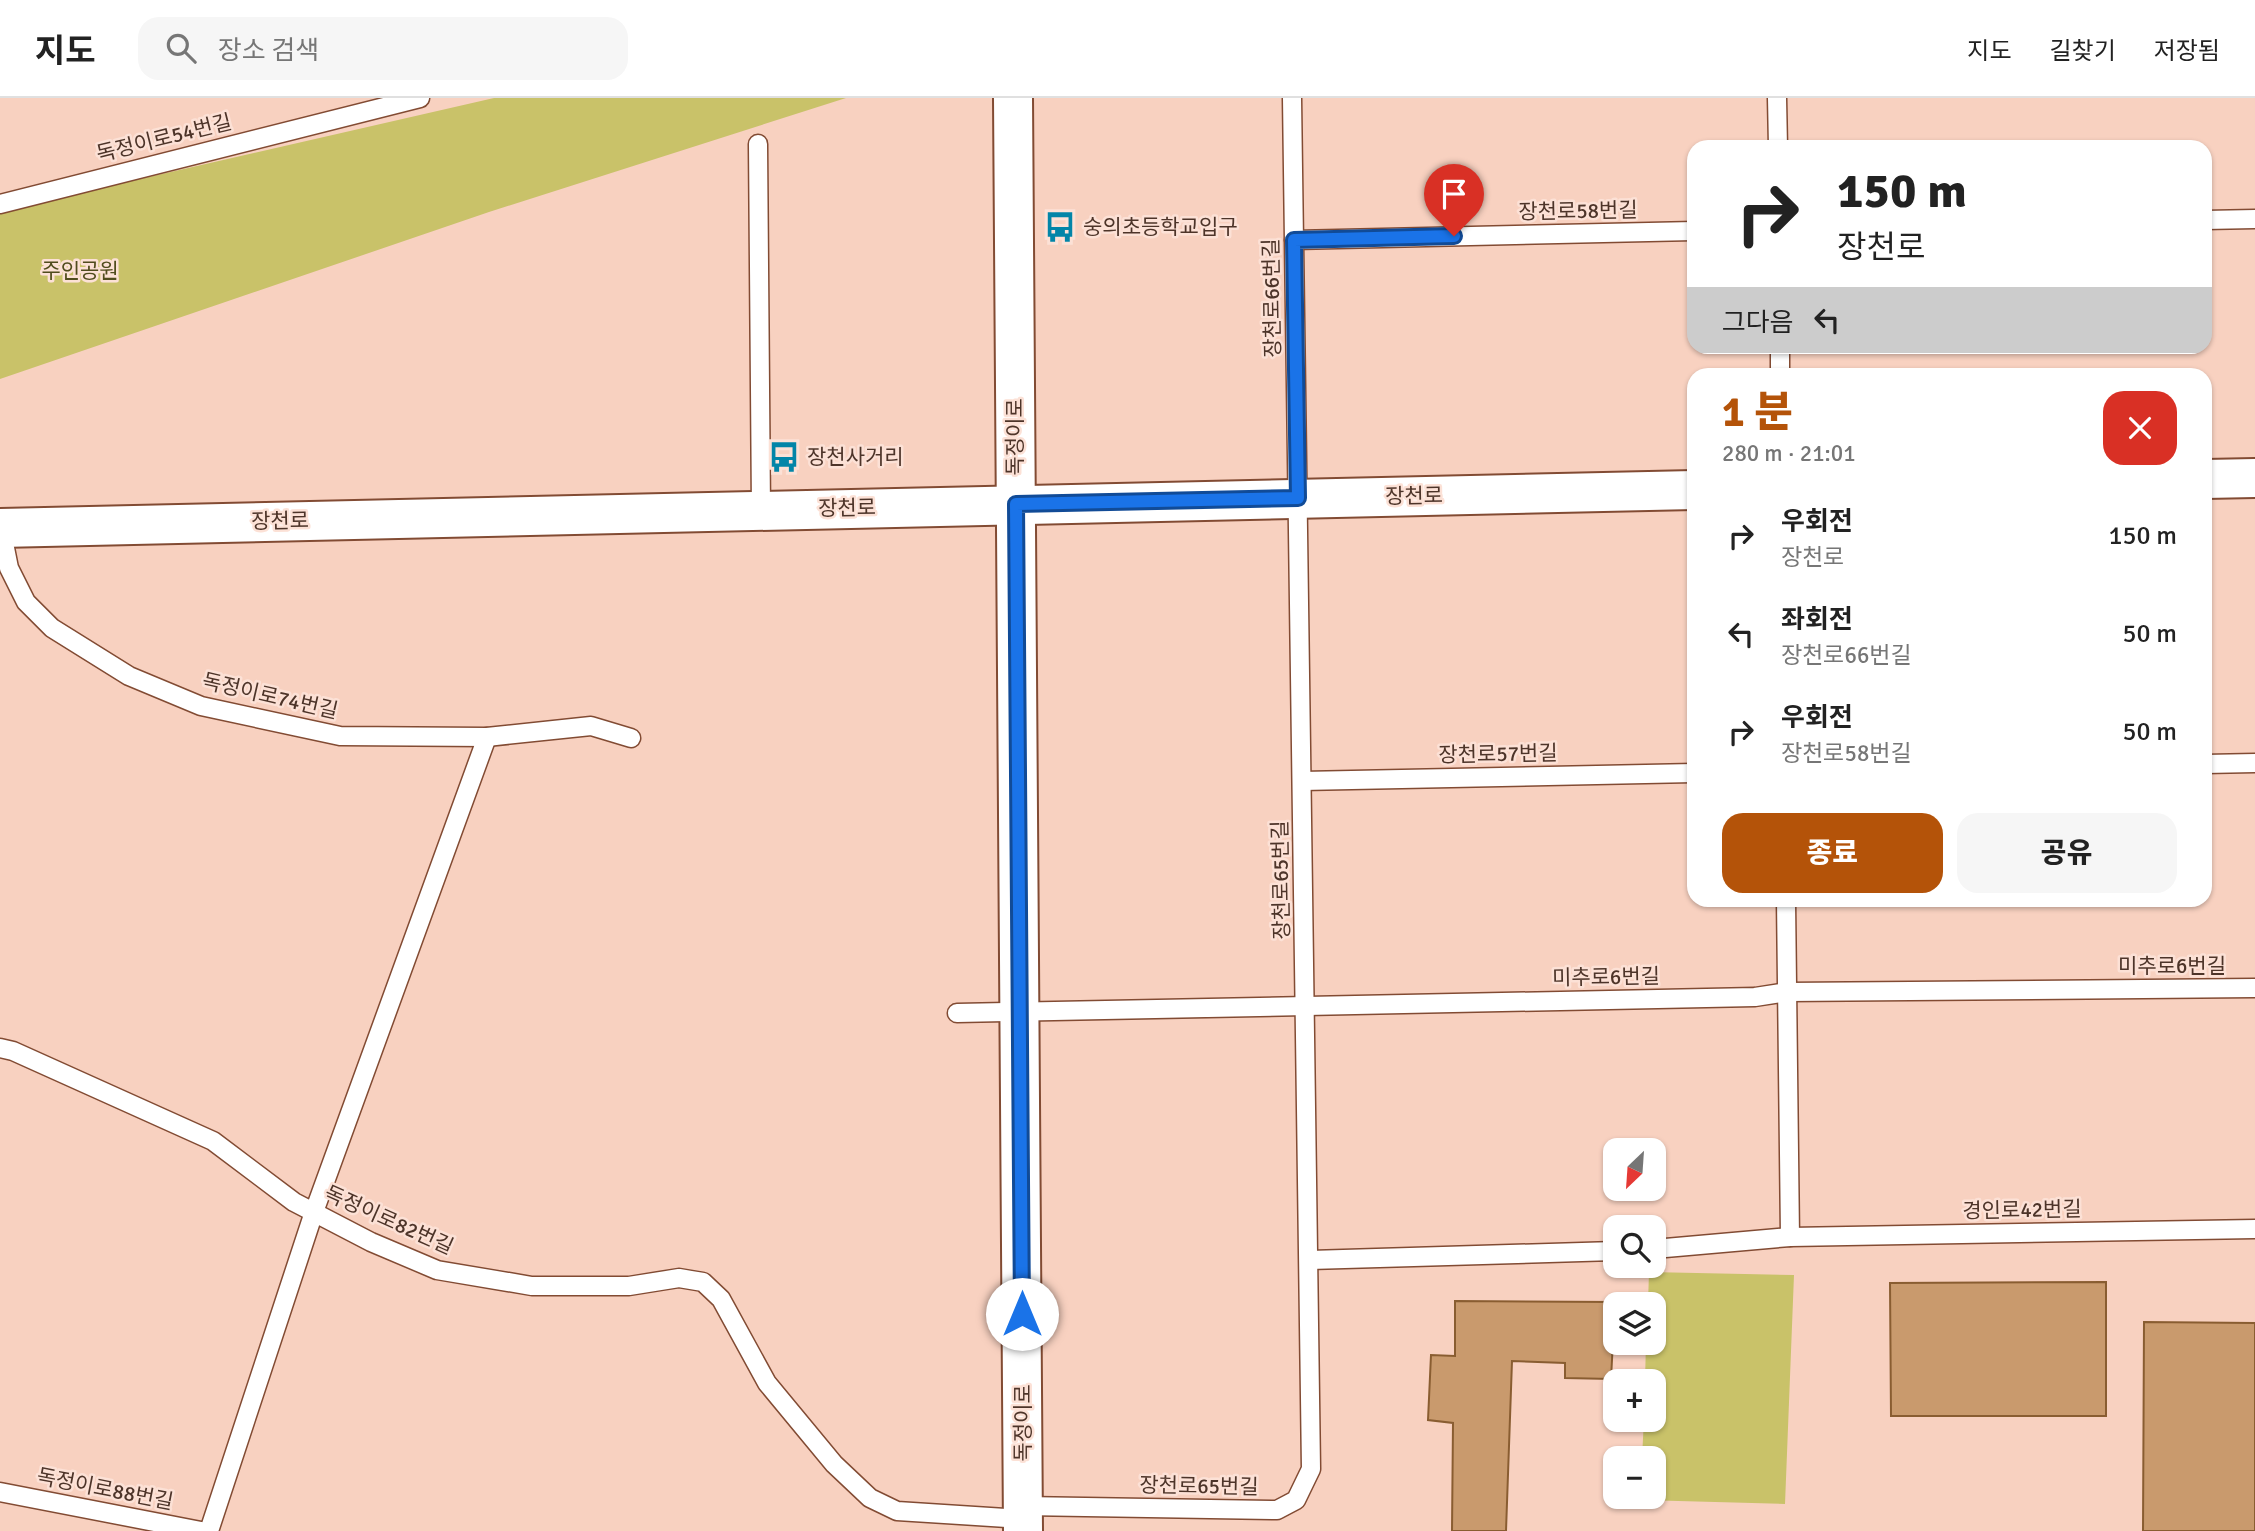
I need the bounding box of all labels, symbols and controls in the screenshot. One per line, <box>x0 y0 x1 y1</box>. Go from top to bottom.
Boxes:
search box <box>138 17 628 80</box>
icon: search <box>162 29 200 67</box>
text: 지도 <box>35 31 96 72</box>
text: 장소 검색 <box>218 35 319 67</box>
text: 지도 <box>1967 36 2012 66</box>
text: 길찾기 <box>2050 36 2116 66</box>
text: 저장됨 <box>2154 36 2220 66</box>
street label: 독정이로54번길 <box>94 109 234 167</box>
text: 150 m <box>1837 161 1967 221</box>
pin <box>1424 164 1484 236</box>
icon: right <box>1722 168 1813 259</box>
icon: arrive <box>1435 175 1473 213</box>
street label: 장천로58번길 <box>1518 197 1638 225</box>
bus stop icon: 숭의초등학교입구 <box>1043 210 1077 244</box>
place label: 숭의초등학교입구 <box>1083 214 1238 240</box>
text: 장천로 <box>1837 228 1925 267</box>
street label: 장천로66번길 <box>1258 238 1286 358</box>
park label: 주인공원 <box>41 258 119 284</box>
icon: left <box>1808 301 1846 339</box>
text: 그다음 <box>1722 307 1794 339</box>
text: 1 분 <box>1722 387 1793 438</box>
button: close <box>2103 391 2177 465</box>
street label: 독정이로 <box>1002 398 1028 476</box>
text: 280 m · 21:01 <box>1722 439 1856 468</box>
bus stop icon: 장천사거리 <box>767 440 801 474</box>
place label: 장천사거리 <box>807 444 904 470</box>
street label: 장천로 <box>1385 482 1443 510</box>
street label: 장천로 <box>818 494 876 522</box>
text: 우회전 <box>1781 506 1853 538</box>
street label: 장천로 <box>251 507 309 535</box>
icon: right <box>1722 517 1760 555</box>
text: 150 m <box>2108 520 2177 552</box>
text: 장천로 <box>1781 543 1844 572</box>
text: 좌회전 <box>1781 604 1853 636</box>
icon: left <box>1722 615 1760 653</box>
text: 50 m <box>2122 618 2177 650</box>
text: 장천로66번길 <box>1781 641 1912 670</box>
street label: 독정이로74번길 <box>200 668 340 724</box>
text: 우회전 <box>1781 702 1853 734</box>
icon: right <box>1722 713 1760 751</box>
text: 50 m <box>2122 716 2177 748</box>
text: 장천로58번길 <box>1781 739 1912 768</box>
street label: 장천로57번길 <box>1438 740 1558 768</box>
button: 종료 <box>1722 813 1943 893</box>
button: 공유 <box>1957 813 2177 893</box>
street label: 장천로65번길 <box>1267 820 1295 940</box>
street label: 미추로6번길 <box>2118 953 2226 979</box>
street label: 미추로6번길 <box>1552 963 1660 991</box>
north arrow <box>1603 1138 1666 1200</box>
map controls <box>1603 1138 1666 1509</box>
street label: 독정이로82번길 <box>320 1180 458 1260</box>
street label: 경인로42번길 <box>1962 1196 2082 1224</box>
button: search <box>1603 1215 1666 1278</box>
position arrow <box>985 1277 1059 1351</box>
button: layers <box>1603 1292 1666 1355</box>
button: + <box>1603 1369 1666 1432</box>
street label: 독정이로 <box>1010 1384 1036 1462</box>
button: − <box>1603 1446 1666 1509</box>
street label: 독정이로88번길 <box>34 1463 176 1515</box>
street label: 장천로65번길 <box>1139 1472 1259 1500</box>

